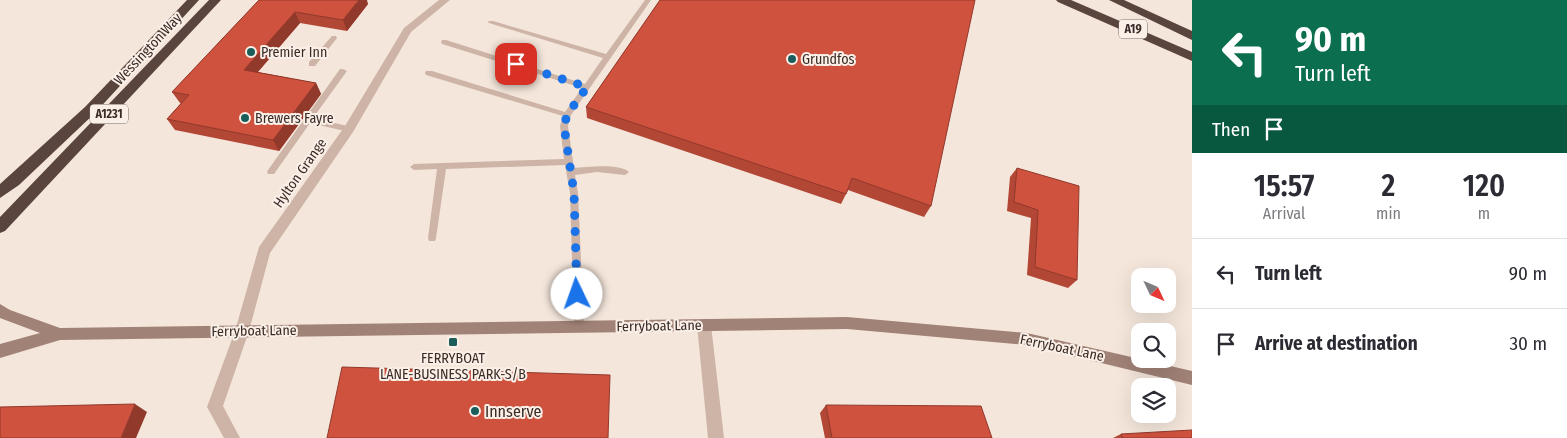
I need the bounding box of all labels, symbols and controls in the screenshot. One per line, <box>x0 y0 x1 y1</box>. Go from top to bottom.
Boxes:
street label: Wessington Way <box>110 9 186 88</box>
text: 90 m <box>1295 18 1366 60</box>
road number: A19 <box>1119 20 1147 38</box>
icon: left <box>1212 20 1277 85</box>
pin <box>495 43 537 85</box>
place label: Premier Inn <box>261 44 327 61</box>
marker: Premier Inn <box>245 46 257 58</box>
icon: arrive <box>502 50 530 78</box>
place label: Grundfos <box>802 51 855 68</box>
marker: Grundfos <box>786 53 798 65</box>
text: Turn left <box>1295 60 1371 87</box>
road number: A1231 <box>90 105 128 124</box>
place label: Brewers Fayre <box>255 110 334 127</box>
marker: Brewers Fayre <box>239 112 251 124</box>
icon: arrive <box>1260 115 1288 143</box>
text: Then <box>1212 118 1250 141</box>
street label: Hylton Grange <box>270 135 330 211</box>
text: 15:57 <box>1254 168 1314 204</box>
text: 2 <box>1382 168 1395 204</box>
text: 120 <box>1463 168 1505 204</box>
text: Arrival <box>1263 204 1305 223</box>
text: min <box>1376 204 1401 223</box>
text: m <box>1478 204 1490 223</box>
icon: left <box>1212 260 1240 288</box>
text: Turn left <box>1255 262 1322 285</box>
text: 90 m <box>1509 262 1547 285</box>
position arrow <box>550 267 602 319</box>
north arrow <box>1131 268 1176 312</box>
map controls <box>1131 268 1176 423</box>
street label: Ferryboat Lane <box>616 317 702 335</box>
street label: Ferryboat Lane <box>211 322 297 340</box>
button: search <box>1131 323 1176 368</box>
icon: arrive <box>1212 330 1240 358</box>
street label: Ferryboat Lane <box>1019 331 1106 365</box>
text: Arrive at destination <box>1255 332 1418 355</box>
text: 30 m <box>1509 332 1547 355</box>
marker: FERRYBOAT LANE-BUSINESS PARK-S/B <box>447 336 459 348</box>
place label: FERRYBOAT LANE-BUSINESS PARK-S/B <box>380 350 526 383</box>
button: layers <box>1131 378 1176 423</box>
place label: Innserve <box>485 402 541 421</box>
marker: Innserve <box>469 405 481 417</box>

